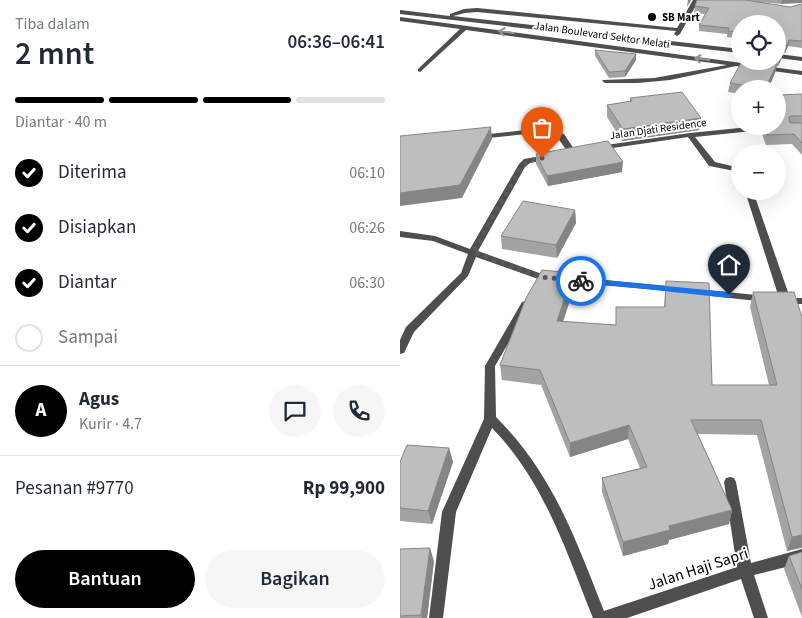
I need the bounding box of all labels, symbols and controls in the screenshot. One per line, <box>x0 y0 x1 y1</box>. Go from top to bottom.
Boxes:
place label: SB Mart <box>662 10 701 25</box>
marker: SB Mart <box>646 11 658 23</box>
text: Tiba dalam <box>15 13 90 35</box>
map controls <box>731 15 786 200</box>
button: locate <box>731 15 786 70</box>
street label: Jalan Boulevard Sektor Melati <box>533 18 671 52</box>
one-way arrow <box>498 27 514 37</box>
text: 06:36–06:41 <box>287 29 385 56</box>
text: 2 mnt <box>15 31 94 77</box>
one-way arrow <box>694 53 710 63</box>
button: + <box>731 80 786 135</box>
pin <box>521 107 563 158</box>
text: Diantar · 40 m <box>15 111 107 133</box>
icon: bag <box>528 114 556 142</box>
street label: Jalan Djati Residence <box>609 115 708 143</box>
button: − <box>731 145 786 200</box>
icon: check <box>15 159 43 187</box>
text: Diterima <box>58 159 127 186</box>
text: 06:10 <box>349 162 385 184</box>
icon: check <box>15 214 43 242</box>
text: Disiapkan <box>58 214 136 241</box>
text: 06:26 <box>349 217 385 239</box>
pin <box>708 244 750 295</box>
icon: home <box>715 251 743 279</box>
courier <box>556 256 606 306</box>
icon: bike <box>567 267 595 295</box>
icon: check <box>15 269 43 297</box>
text: Diantar <box>58 269 117 296</box>
text: 06:30 <box>349 272 385 294</box>
text: Sampai <box>58 324 118 351</box>
button: chat <box>269 385 321 437</box>
button: phone <box>333 385 385 437</box>
text: Agus <box>79 386 119 413</box>
text: A <box>36 397 46 424</box>
text: Kurir · 4.7 <box>79 413 142 435</box>
text: Pesanan #9770 <box>15 475 134 502</box>
text: Rp 99,900 <box>303 475 385 502</box>
street label: Jalan Haji Sapri <box>645 542 751 596</box>
button: Bantuan <box>15 550 195 608</box>
button: Bagikan <box>205 550 385 608</box>

